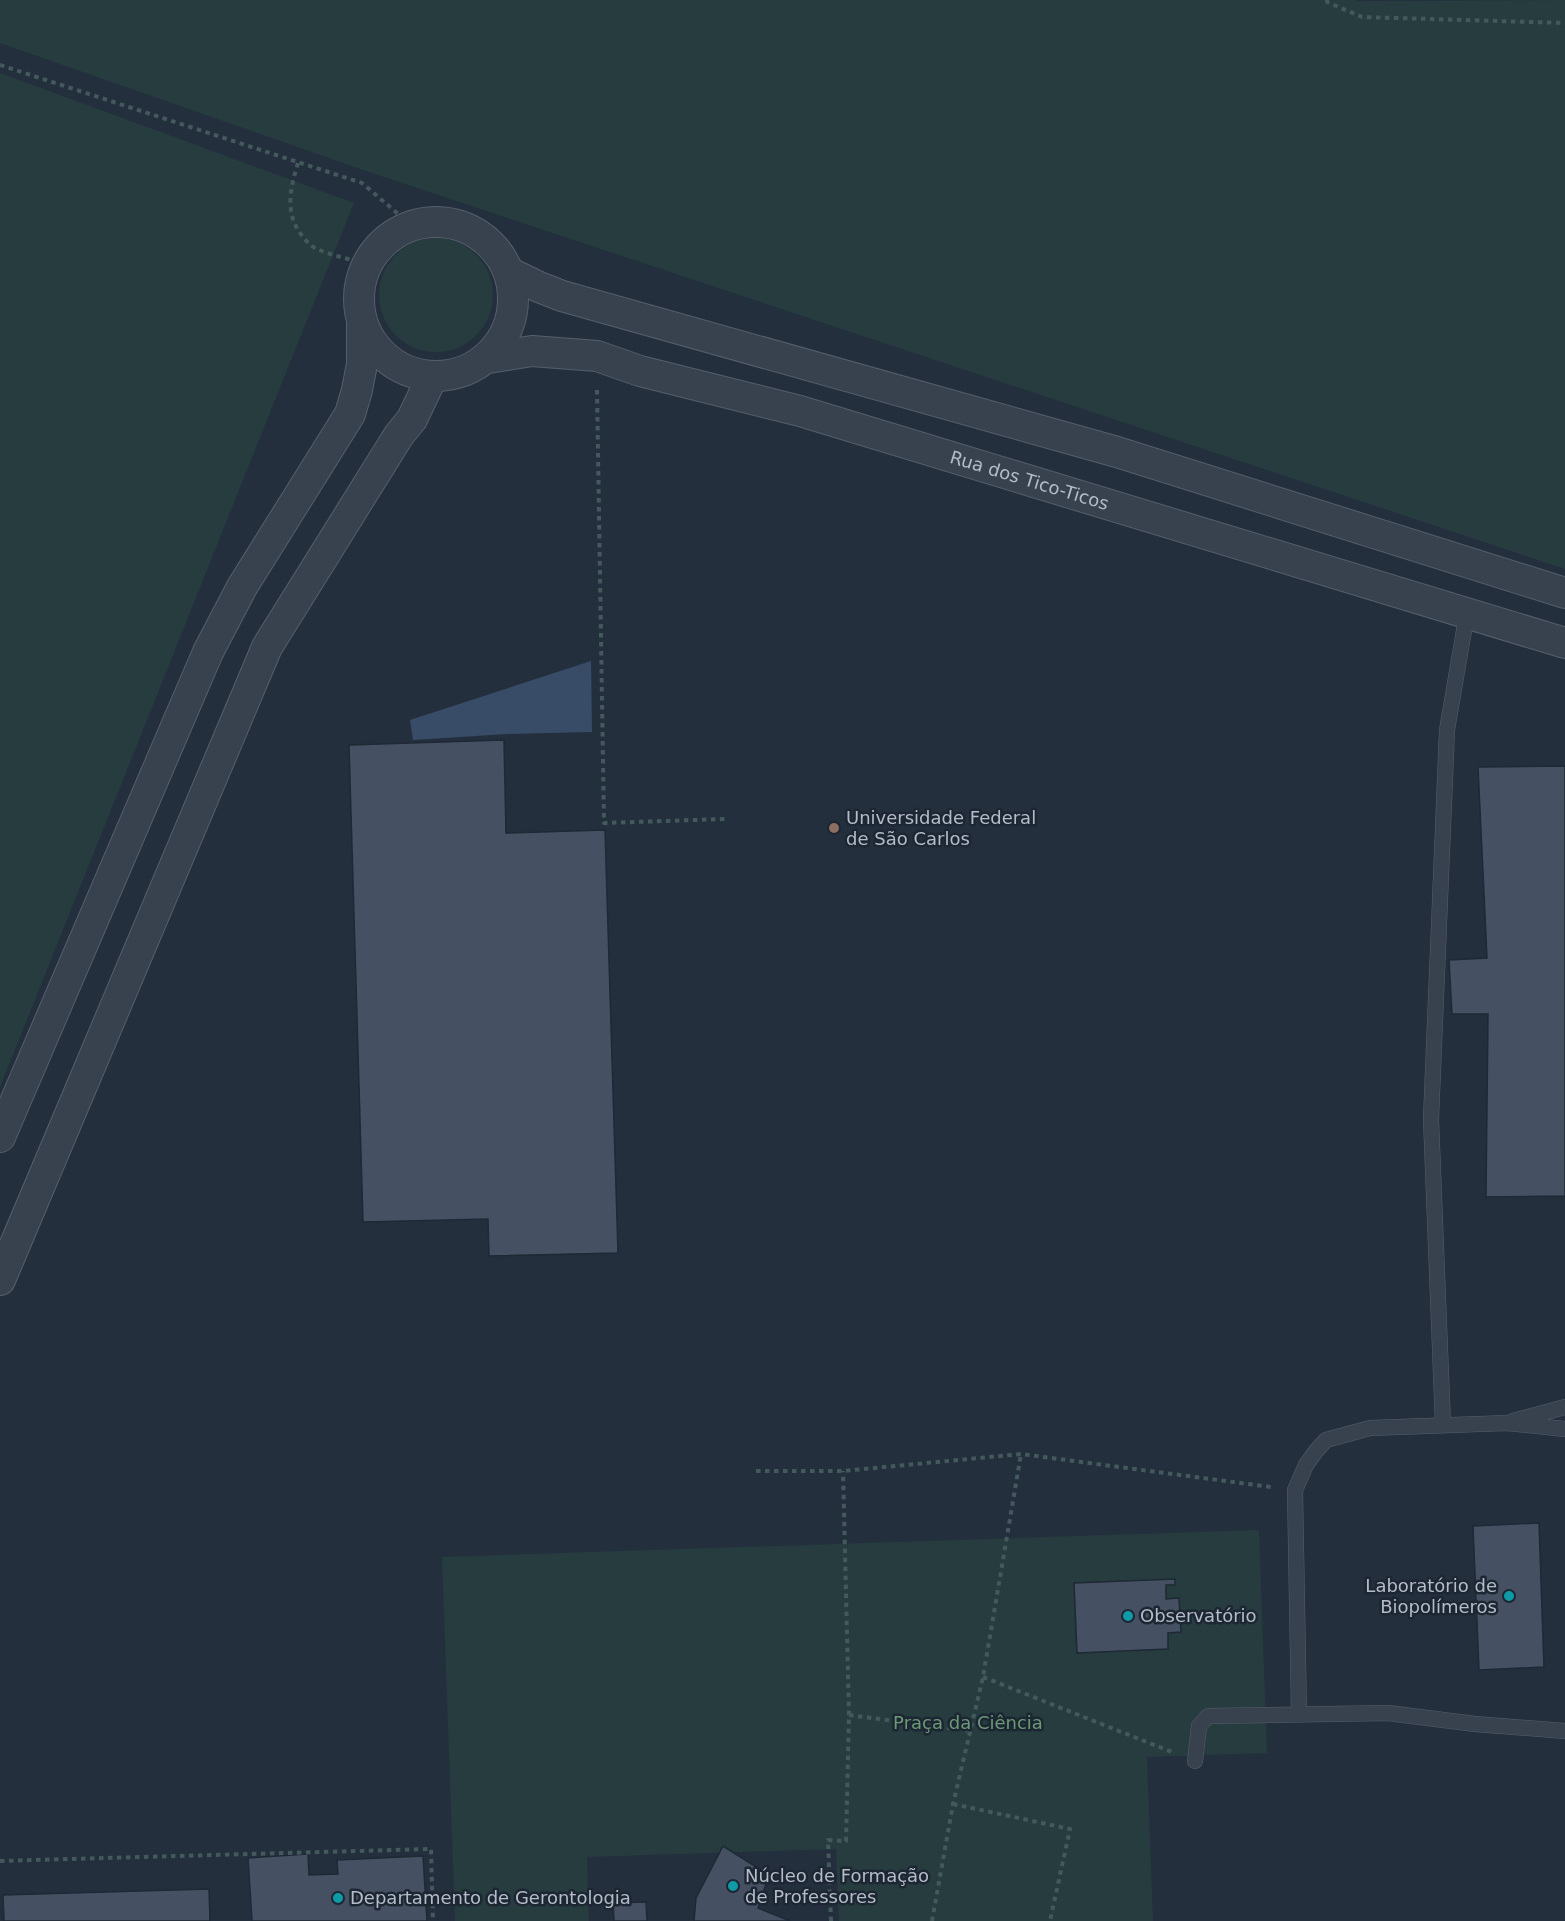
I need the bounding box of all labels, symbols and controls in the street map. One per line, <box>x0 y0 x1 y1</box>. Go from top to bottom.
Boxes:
street label: Rua dos Tico-Ticos <box>948 446 1112 514</box>
place label: Universidade Federal de São Carlos <box>846 807 1036 849</box>
marker: Universidade Federal de São Carlos <box>827 821 841 835</box>
place label: Laboratório de Biopolímeros <box>1365 1575 1497 1617</box>
marker: Laboratório de Biopolímeros <box>1502 1589 1516 1603</box>
place label: Observatório <box>1140 1605 1257 1626</box>
marker: Observatório <box>1121 1609 1135 1623</box>
park label: Praça da Ciência <box>893 1712 1043 1733</box>
place label: Núcleo de Formação de Professores <box>745 1865 929 1907</box>
marker: Núcleo de Formação de Professores <box>726 1879 740 1893</box>
place label: Departamento de Gerontologia <box>350 1887 631 1908</box>
marker: Departamento de Gerontologia <box>331 1891 345 1905</box>

